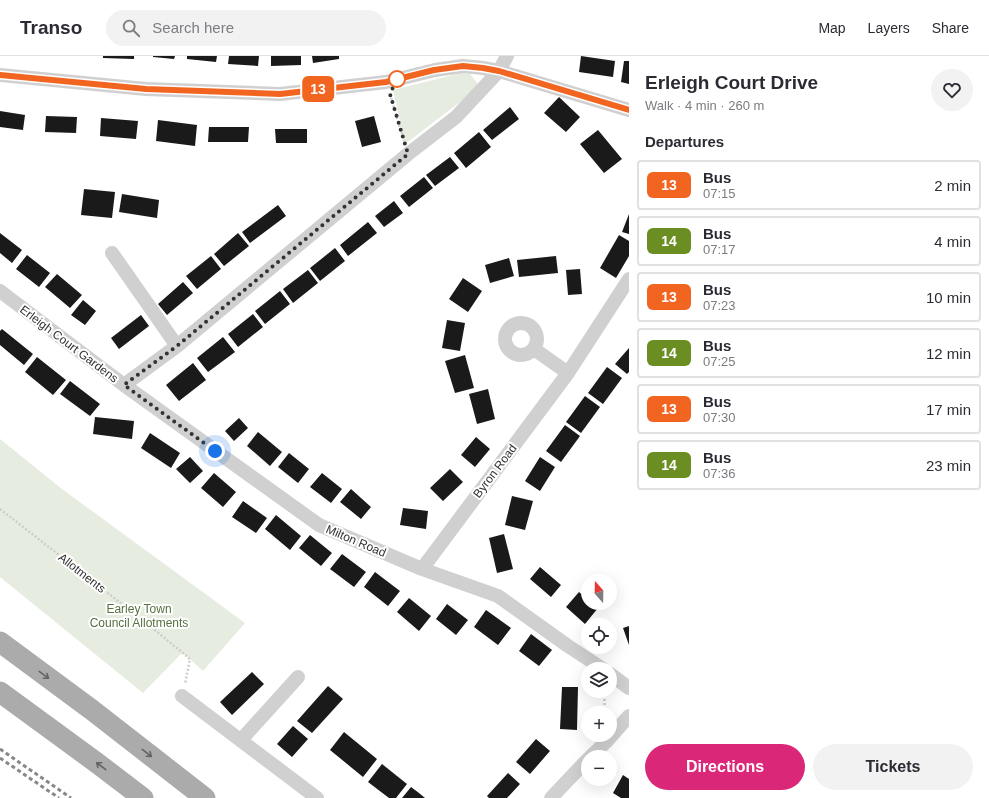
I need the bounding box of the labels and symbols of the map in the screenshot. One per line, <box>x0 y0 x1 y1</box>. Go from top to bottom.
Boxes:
unlabelled marker <box>388 70 406 88</box>
line badge: 13 <box>300 76 336 102</box>
street label: Erleigh Court Gardens <box>17 302 121 386</box>
your location <box>205 441 225 461</box>
street label: Byron Road <box>470 441 520 501</box>
street label: Milton Road <box>324 522 388 560</box>
street label: Allotments <box>56 550 108 596</box>
north arrow <box>581 574 617 610</box>
park label: Earley Town Council Allotments <box>90 602 188 630</box>
one-way arrow <box>38 670 49 679</box>
one-way arrow <box>142 749 153 757</box>
one-way arrow <box>95 761 106 770</box>

